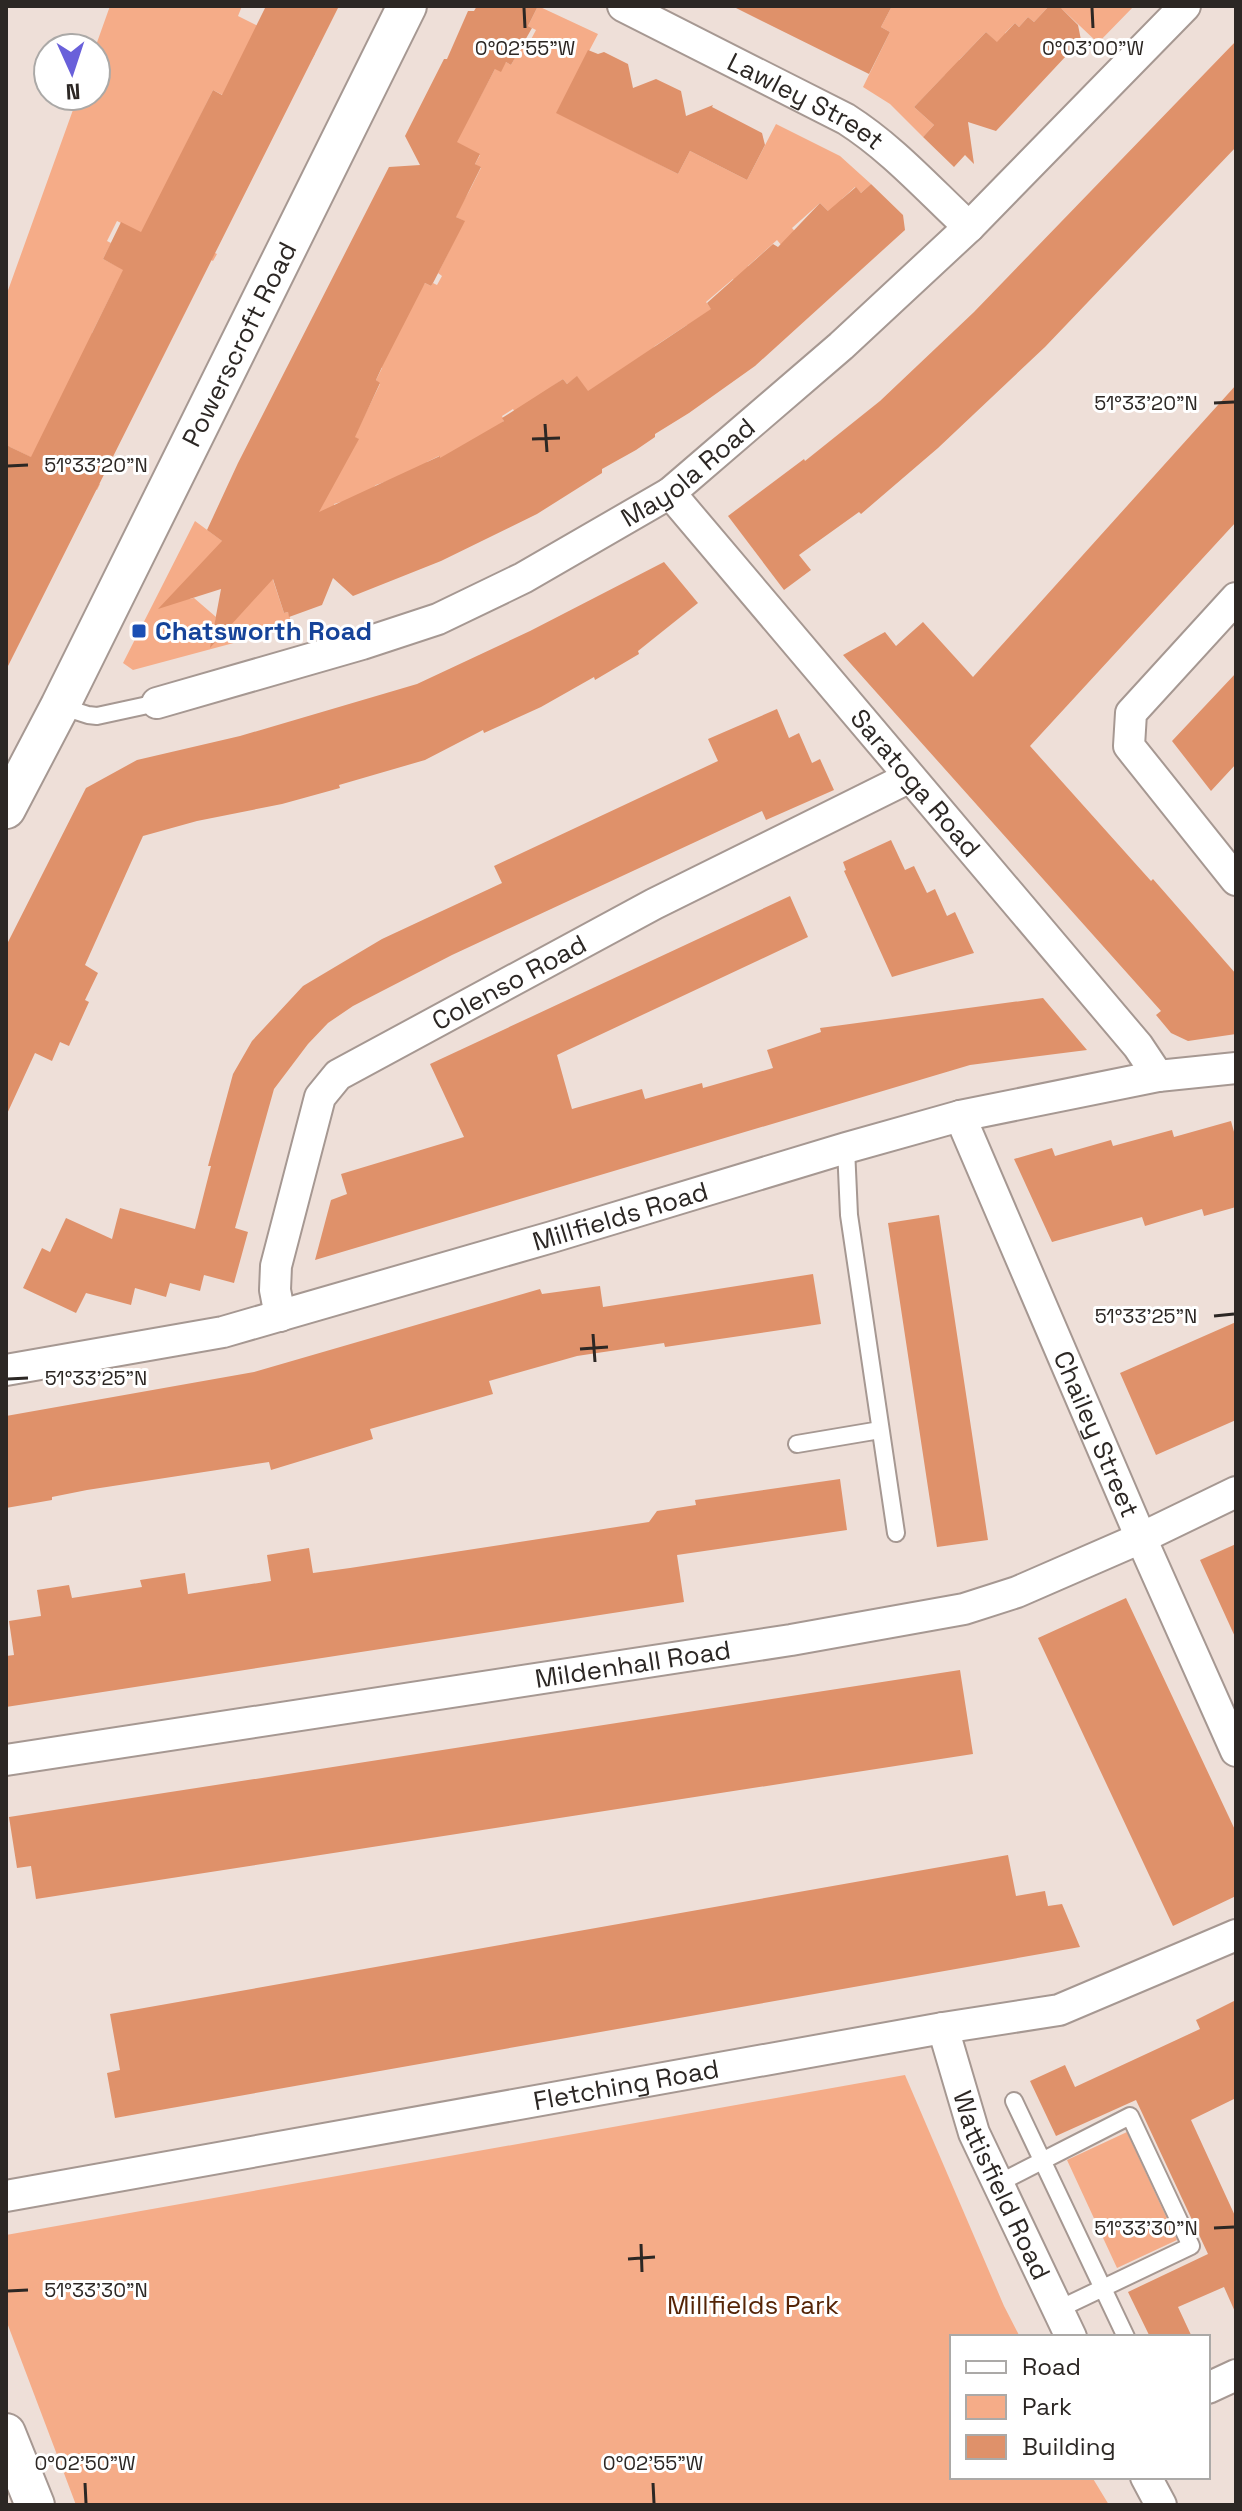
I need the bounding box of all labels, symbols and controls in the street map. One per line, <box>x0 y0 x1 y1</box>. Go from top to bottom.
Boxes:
north arrow <box>32 32 112 112</box>
text: 0°02'55"W <box>475 35 575 61</box>
text: 0°03'00"W <box>1042 35 1144 61</box>
street label: Lawley Street <box>722 45 891 158</box>
text: N <box>65 78 81 106</box>
street label: Powerscroft Road <box>174 236 304 452</box>
text: 51°33'20"N <box>1094 390 1198 416</box>
street label: Mayola Road <box>615 410 762 535</box>
text: 51°33'20"N <box>44 452 148 478</box>
place label: Chatsworth Road <box>155 614 372 648</box>
marker: Chatsworth Road <box>130 622 148 640</box>
street label: Saratoga Road <box>843 702 988 864</box>
street label: Colenso Road <box>426 927 592 1038</box>
street label: Millfields Road <box>528 1174 712 1259</box>
text: 51°33'25"N <box>1095 1303 1197 1329</box>
street label: Chailey Street <box>1046 1346 1147 1522</box>
text: 51°33'25"N <box>45 1365 147 1391</box>
street label: Mildenhall Road <box>533 1632 733 1696</box>
street label: Fletching Road <box>531 2052 722 2118</box>
street label: Wattisfield Road <box>945 2087 1058 2285</box>
text: 51°33'30"N <box>1094 2215 1198 2241</box>
text: 51°33'30"N <box>44 2277 148 2303</box>
park label: Millfields Park <box>667 2288 839 2322</box>
legend <box>950 2335 1210 2479</box>
text: Road <box>1022 2351 1081 2382</box>
text: Park <box>1022 2391 1072 2422</box>
text: Building <box>1022 2431 1116 2462</box>
text: 0°02'50"W <box>34 2450 136 2476</box>
text: 0°02'55"W <box>603 2450 703 2476</box>

